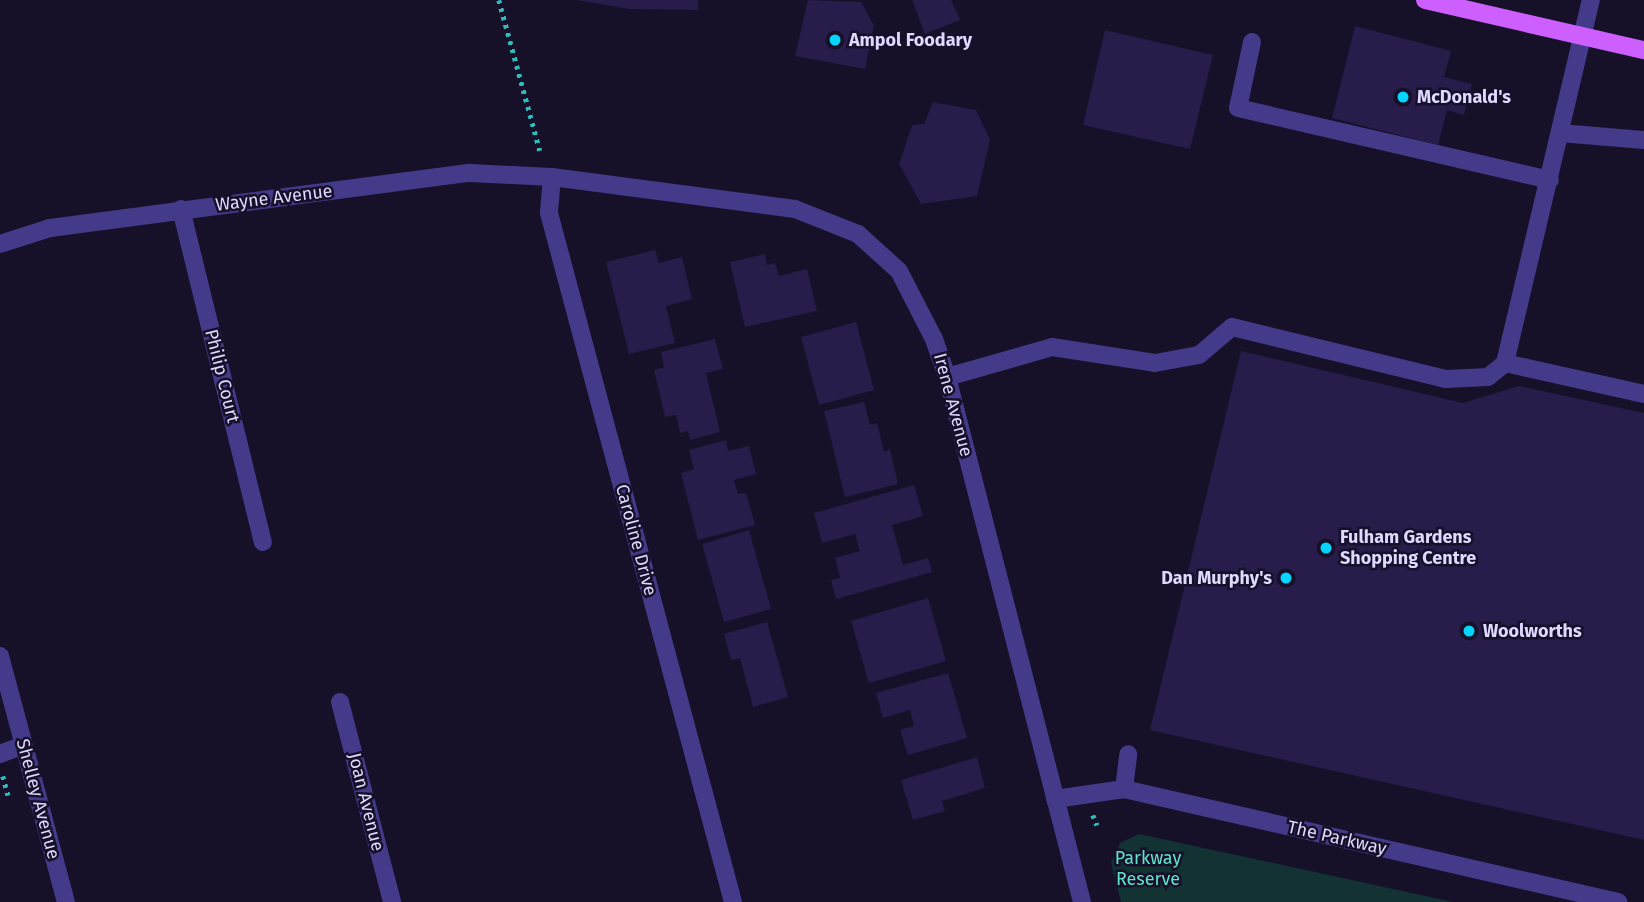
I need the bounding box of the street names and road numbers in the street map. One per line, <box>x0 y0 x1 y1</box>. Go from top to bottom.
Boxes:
street label: Wayne Avenue <box>214 180 334 216</box>
street label: Philip Court <box>200 327 244 425</box>
street label: Irene Avenue <box>929 351 977 459</box>
street label: Caroline Drive <box>611 482 661 598</box>
street label: Shelley Avenue <box>12 736 64 862</box>
street label: Joan Avenue <box>343 751 389 853</box>
street label: The Parkway <box>1285 816 1389 860</box>

